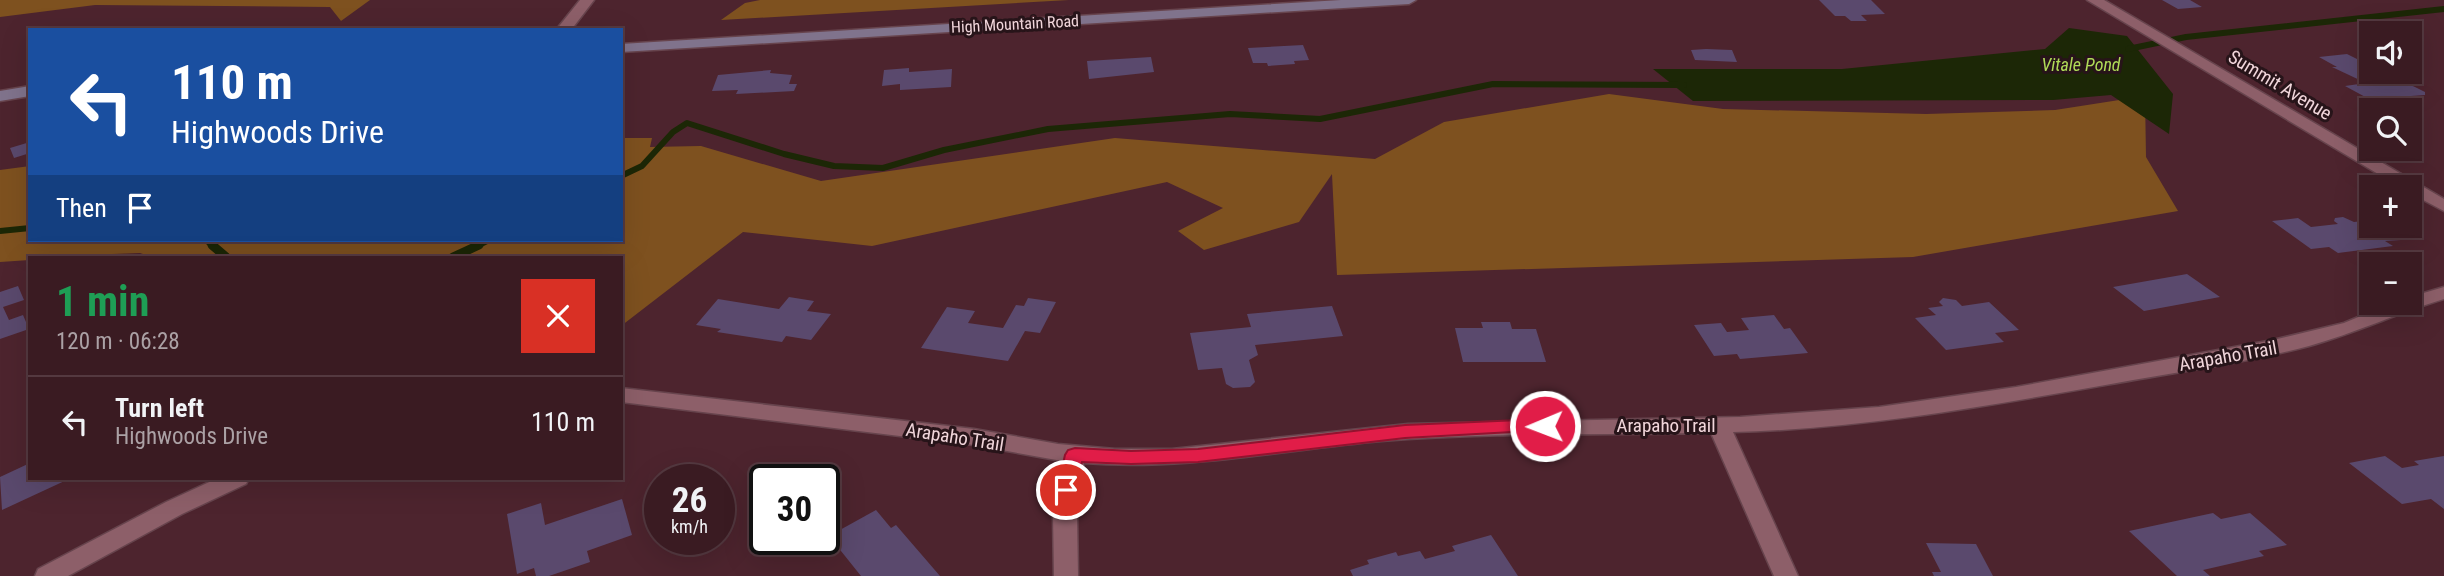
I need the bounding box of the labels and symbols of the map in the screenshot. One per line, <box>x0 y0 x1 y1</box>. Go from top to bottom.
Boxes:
street label: High Mountain Road <box>951 11 1079 37</box>
street label: Summit Avenue <box>2224 45 2336 125</box>
water label: Vitale Pond <box>2041 54 2121 75</box>
street label: Arapaho Trail <box>2177 336 2279 376</box>
position arrow <box>1508 389 1582 463</box>
street label: Arapaho Trail <box>1616 414 1716 437</box>
street label: Arapaho Trail <box>904 418 1006 456</box>
pin <box>1036 460 1096 520</box>
speed limit sign: 30 <box>749 464 840 555</box>

